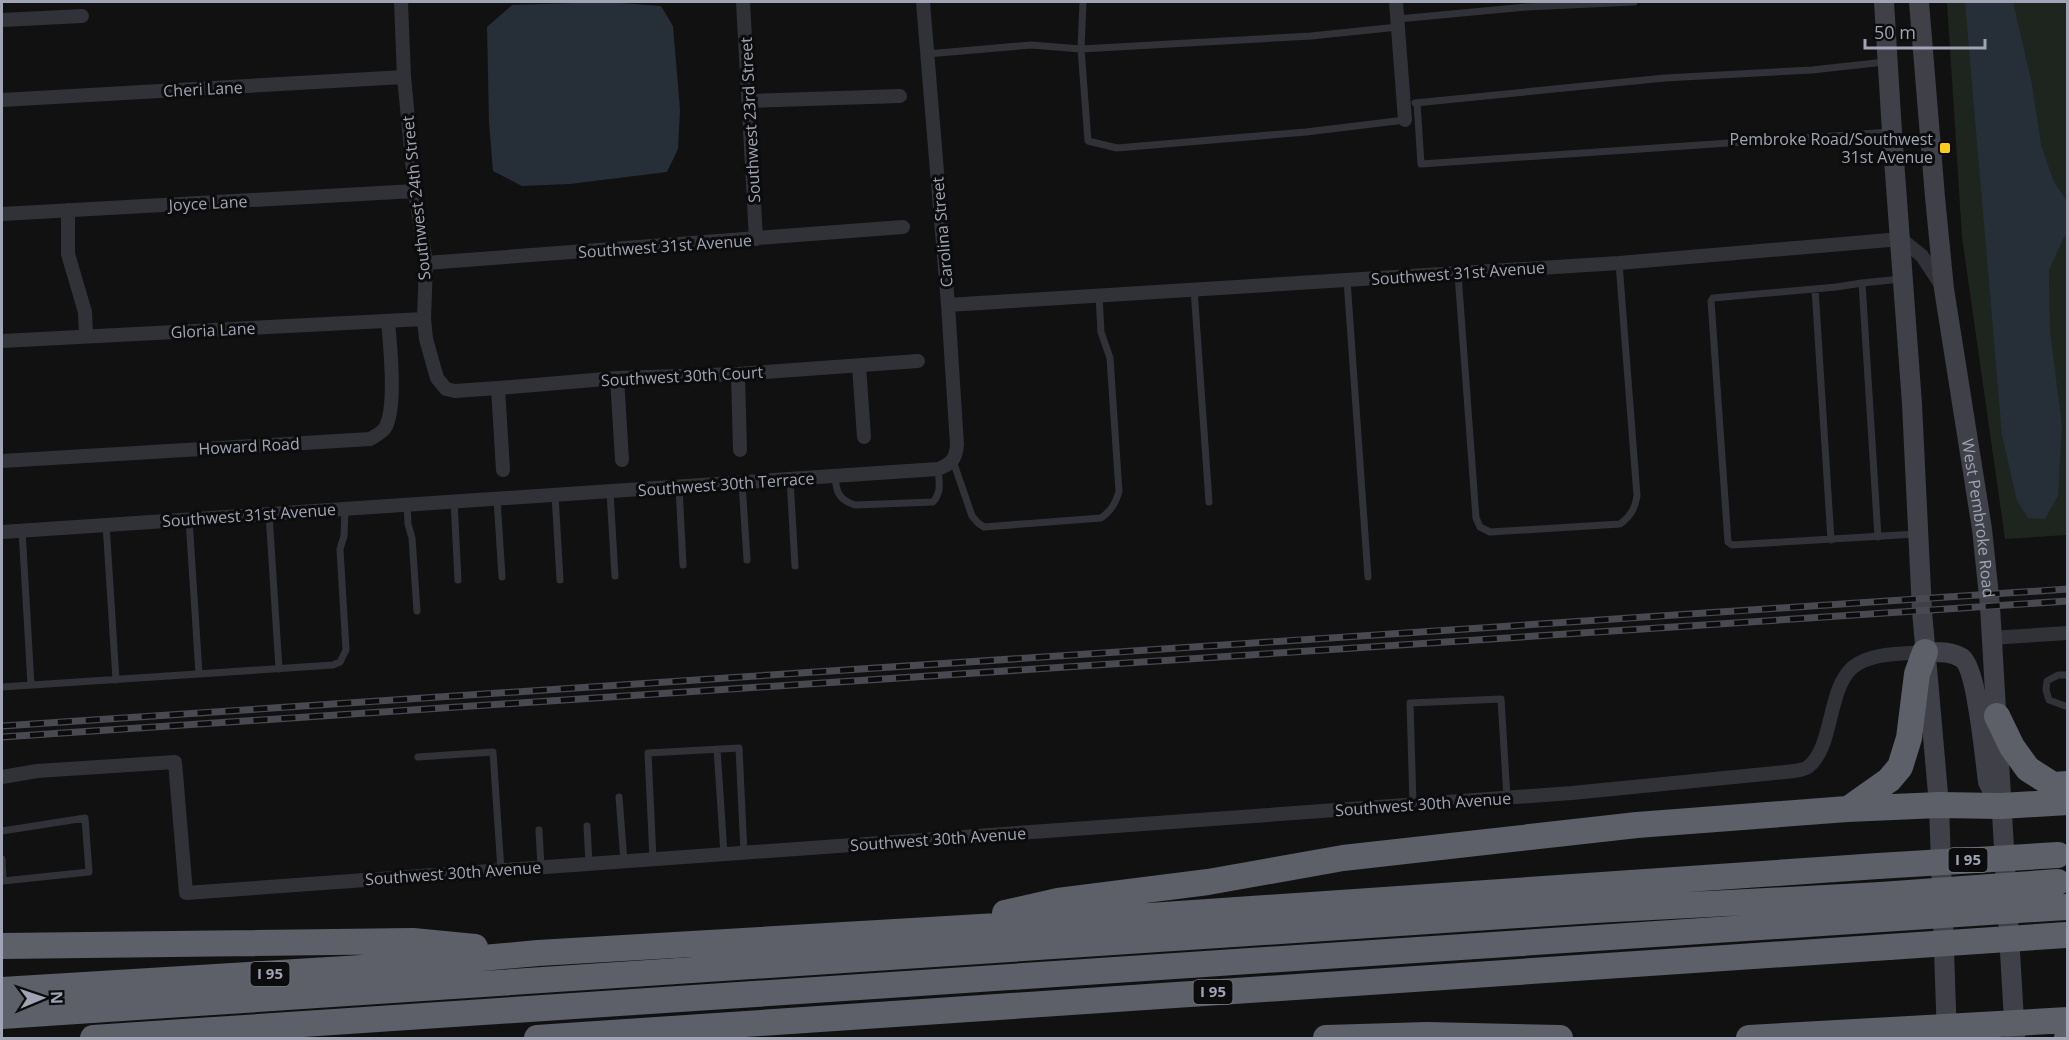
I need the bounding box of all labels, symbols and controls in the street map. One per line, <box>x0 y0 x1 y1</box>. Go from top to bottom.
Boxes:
scale bar <box>1865 12 1985 50</box>
text: 50 m <box>1874 20 1916 44</box>
street label: Southwest 23rd Street <box>735 36 765 203</box>
street label: Cheri Lane <box>163 76 243 102</box>
street label: Southwest 24th Street <box>396 114 436 281</box>
place label: Pembroke Road/Southwest 31st Avenue <box>1730 128 1933 168</box>
marker: Pembroke Road/Southwest 31st Avenue <box>1938 141 1952 155</box>
street label: Carolina Street <box>926 176 958 288</box>
street label: Joyce Lane <box>166 190 248 216</box>
street label: Southwest 31st Avenue <box>577 229 753 263</box>
street label: Southwest 31st Avenue <box>1370 256 1546 290</box>
street label: Gloria Lane <box>170 317 256 343</box>
street label: Southwest 30th Court <box>600 361 764 391</box>
street label: Howard Road <box>198 432 300 460</box>
street label: West Pembroke Road <box>1957 437 2000 599</box>
street label: Southwest 30th Terrace <box>637 467 815 501</box>
street label: Southwest 31st Avenue <box>161 498 337 532</box>
street label: Southwest 30th Avenue <box>1334 787 1512 821</box>
street label: Southwest 30th Avenue <box>849 822 1027 856</box>
road number: I 95 <box>1948 848 1988 872</box>
street label: Southwest 30th Avenue <box>364 856 542 890</box>
road number: I 95 <box>250 962 290 986</box>
north arrow <box>12 968 72 1028</box>
road number: I 95 <box>1194 980 1232 1004</box>
text: N <box>46 991 68 1004</box>

